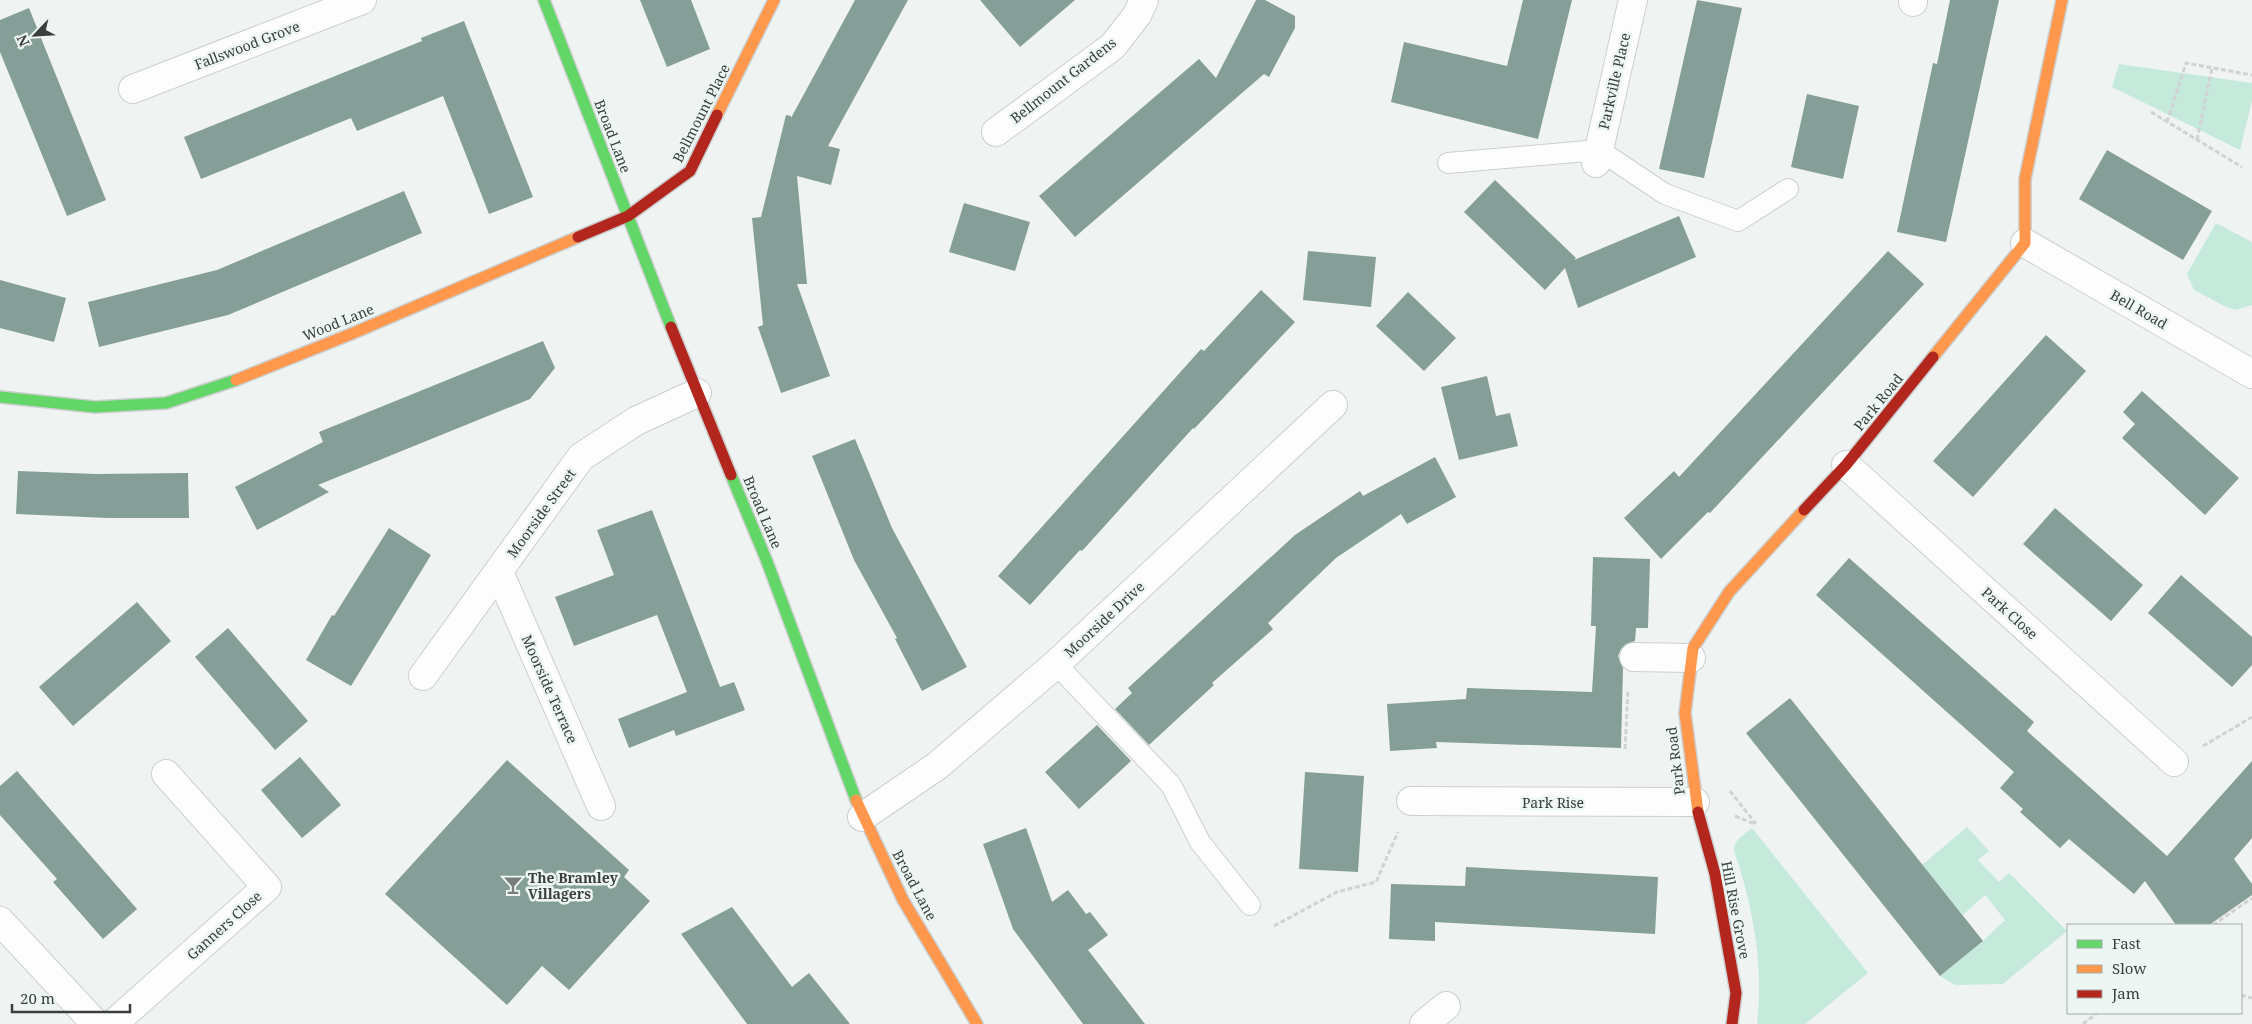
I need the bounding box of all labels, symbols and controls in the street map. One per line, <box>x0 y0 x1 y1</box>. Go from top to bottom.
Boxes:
north arrow <box>10 10 60 60</box>
street label: Fallswood Grove <box>192 16 302 74</box>
street label: Parkville Place <box>1594 31 1634 131</box>
text: N <box>12 32 34 50</box>
street label: Bellmount Gardens <box>1006 33 1120 127</box>
street label: Bellmount Place <box>668 60 734 166</box>
street label: Broad Lane <box>590 97 636 175</box>
street label: Bell Road <box>2107 285 2171 333</box>
street label: Wood Lane <box>300 299 376 345</box>
street label: Park Road <box>1849 369 1907 435</box>
street label: Moorside Street <box>502 465 580 561</box>
street label: Broad Lane <box>739 473 787 551</box>
street label: Moorside Drive <box>1060 577 1148 661</box>
street label: Park Close <box>1978 583 2042 643</box>
street label: Moorside Terrace <box>518 632 582 746</box>
street label: Park Road <box>1661 725 1689 796</box>
street label: Park Rise <box>1522 793 1584 812</box>
street label: Broad Lane <box>889 847 941 923</box>
street label: Hill Rise Grove <box>1717 859 1755 961</box>
place label: The Bramley Villagers <box>528 868 619 903</box>
bar icon: The Bramley Villagers <box>502 874 524 896</box>
street label: Ganners Close <box>182 886 266 964</box>
legend <box>2067 924 2242 1014</box>
text: Fast <box>2112 933 2141 953</box>
text: Slow <box>2112 958 2146 978</box>
scale bar <box>12 982 130 1014</box>
text: Jam <box>2111 983 2140 1003</box>
text: 20 m <box>20 988 55 1008</box>

